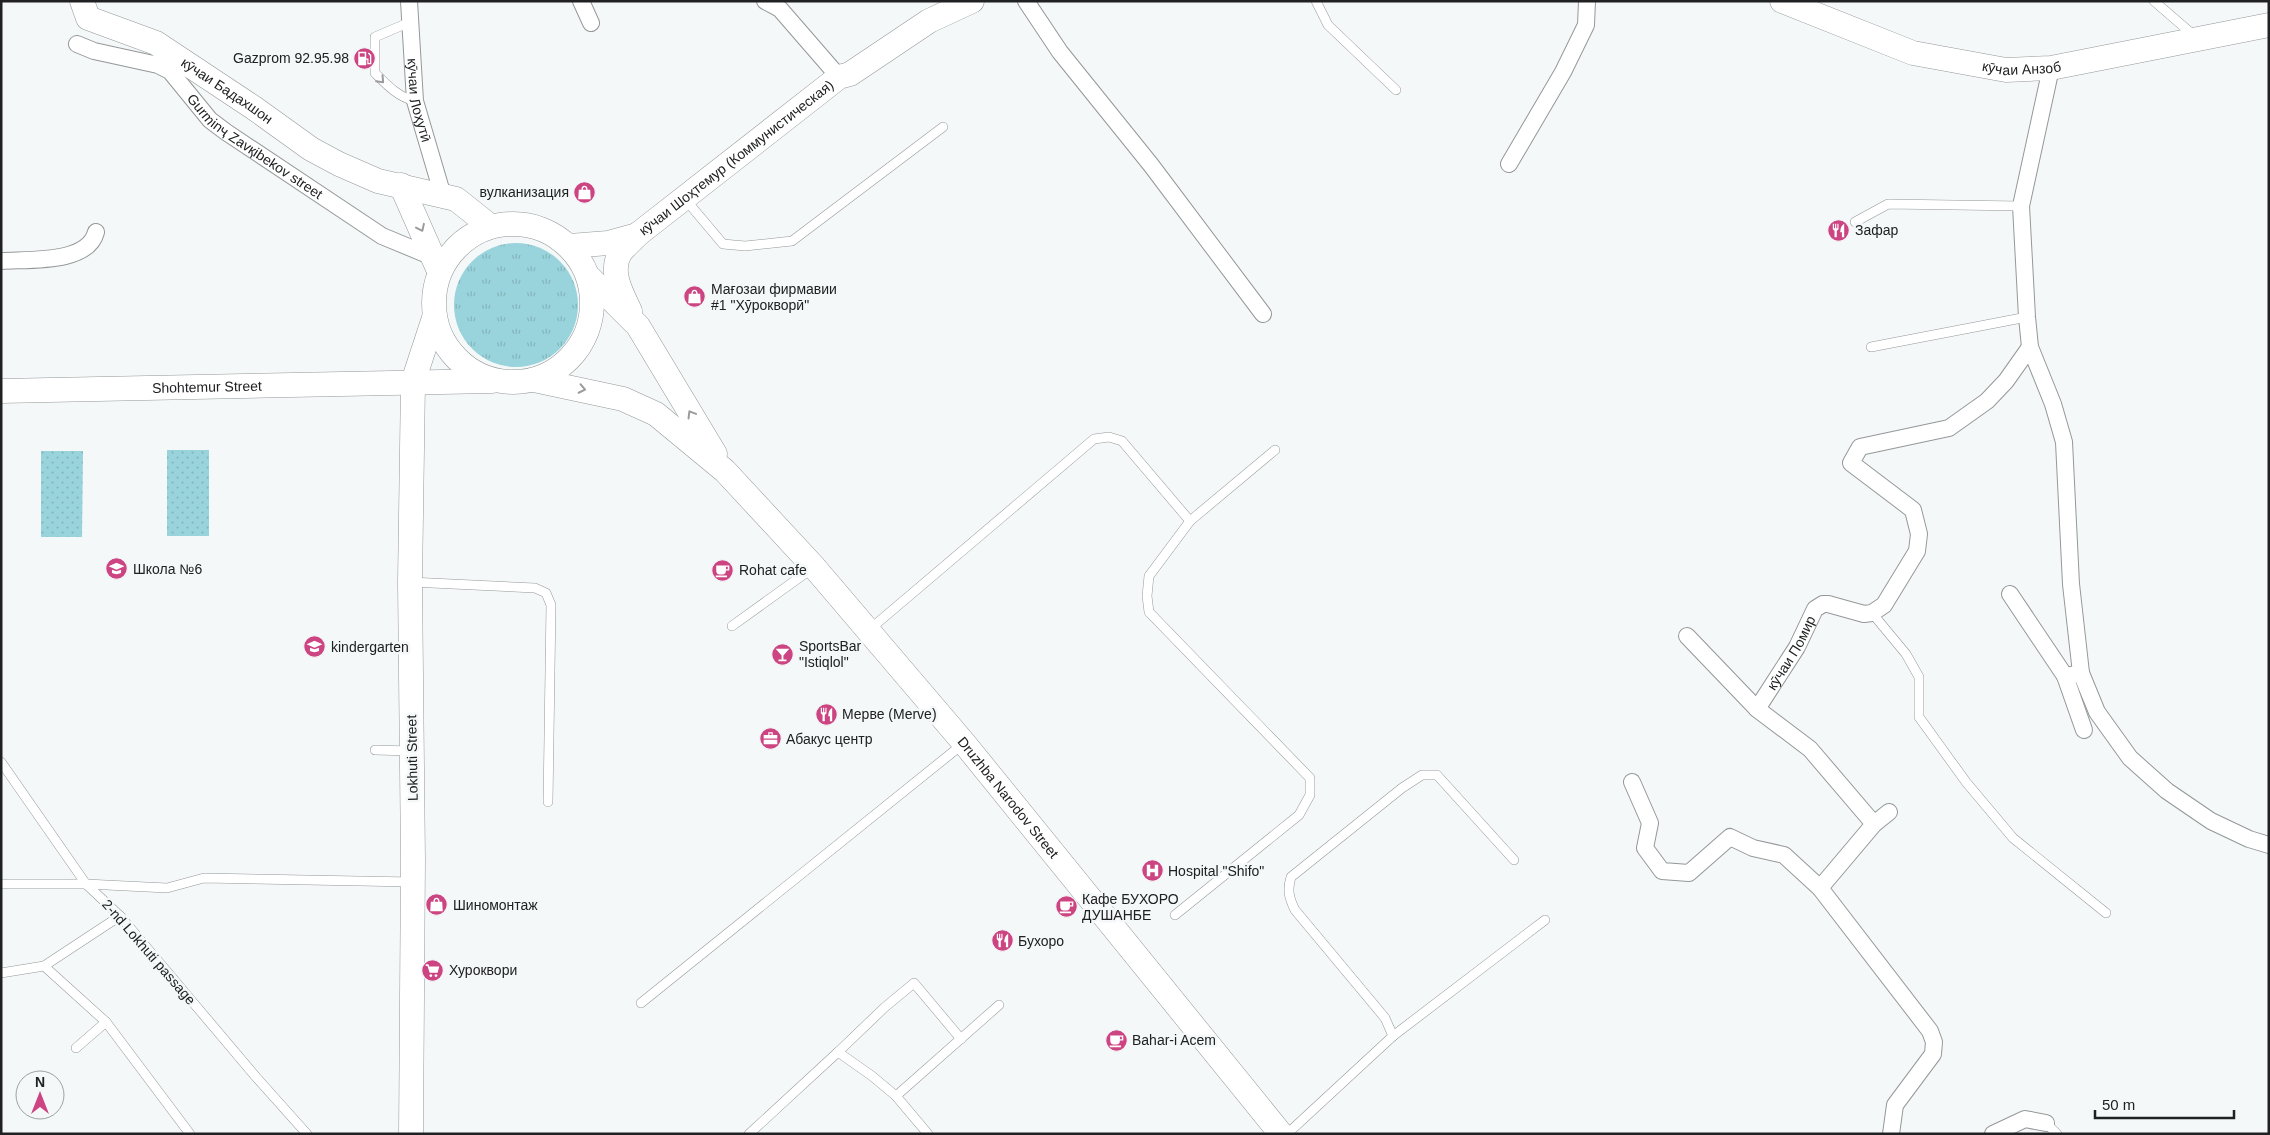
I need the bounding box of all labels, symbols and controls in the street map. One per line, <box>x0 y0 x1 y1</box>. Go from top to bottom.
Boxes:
fuel station icon: Gazprom 92.95.98 <box>353 46 377 70</box>
place label: Gazprom 92.95.98 <box>233 50 349 66</box>
street label: кӯчаи Бадахшон <box>178 54 276 127</box>
street label: кӯчаи Лоҳутӣ <box>404 58 435 144</box>
street label: кӯчаи Анзоб <box>1981 58 2062 78</box>
one-way arrow <box>375 74 384 83</box>
street label: кӯчаи Шоҳтемур (Коммунистическая) <box>636 77 836 238</box>
street label: Gurminҷ Zavқibekov street <box>184 90 326 202</box>
shop icon: вулканизация <box>573 180 597 204</box>
place label: вулканизация <box>480 184 569 200</box>
restaurant icon: Зафар <box>1827 218 1851 242</box>
place label: Зафар <box>1855 222 1899 238</box>
one-way arrow <box>415 223 425 232</box>
place label: Мағозаи фирмавии #1 "Хӯрокворӣ" <box>711 281 837 313</box>
shop icon: Мағозаи фирмавии #1 "Хӯрокворӣ" <box>683 285 707 309</box>
street label: Shohtemur Street <box>152 378 262 396</box>
one-way arrow <box>577 384 586 394</box>
one-way arrow <box>687 411 697 420</box>
school or university icon: Школа №6 <box>105 557 129 581</box>
cafe icon: Rohat cafe <box>711 558 735 582</box>
place label: Школа №6 <box>133 561 202 577</box>
place label: Rohat cafe <box>739 562 807 578</box>
street label: кӯчаи Помир <box>1764 613 1819 693</box>
school or university icon: kindergarten <box>303 635 327 659</box>
place label: SportsBar "Istiqlol" <box>799 638 862 670</box>
place label: kindergarten <box>331 639 409 655</box>
bar icon: SportsBar "Istiqlol" <box>771 642 795 666</box>
restaurant icon: Мерве (Merve) <box>814 702 838 726</box>
place label: Мерве (Merve) <box>842 706 937 722</box>
street label: Lokhuti Street <box>403 715 421 801</box>
office icon: Абакус центр <box>758 727 782 751</box>
place label: Абакус центр <box>786 731 873 747</box>
street label: Druzhba Narodov Street <box>954 734 1062 861</box>
hospital icon: Hospital "Shifo" <box>1140 859 1164 883</box>
place label: Hospital "Shifo" <box>1168 863 1264 879</box>
place label: Кафе БУХОРО ДУШАНБЕ <box>1082 891 1179 923</box>
shop icon: Шиномонтаж <box>425 893 449 917</box>
cafe icon: Кафе БУХОРО ДУШАНБЕ <box>1054 895 1078 919</box>
street label: 2-nd Lokhuti passage <box>99 896 199 1008</box>
place label: Шиномонтаж <box>453 897 538 913</box>
restaurant icon: Бухоро <box>990 929 1014 953</box>
place label: Бухоро <box>1018 933 1064 949</box>
supermarket icon: Хуроквори <box>421 958 445 982</box>
place label: Хуроквори <box>449 962 517 978</box>
cafe icon: Bahar-i Acem <box>1104 1028 1128 1052</box>
place label: Bahar-i Acem <box>1132 1032 1216 1048</box>
north arrow <box>15 1070 65 1120</box>
text: N <box>35 1074 45 1090</box>
scale bar <box>2095 1088 2234 1120</box>
text: 50 m <box>2102 1096 2135 1113</box>

